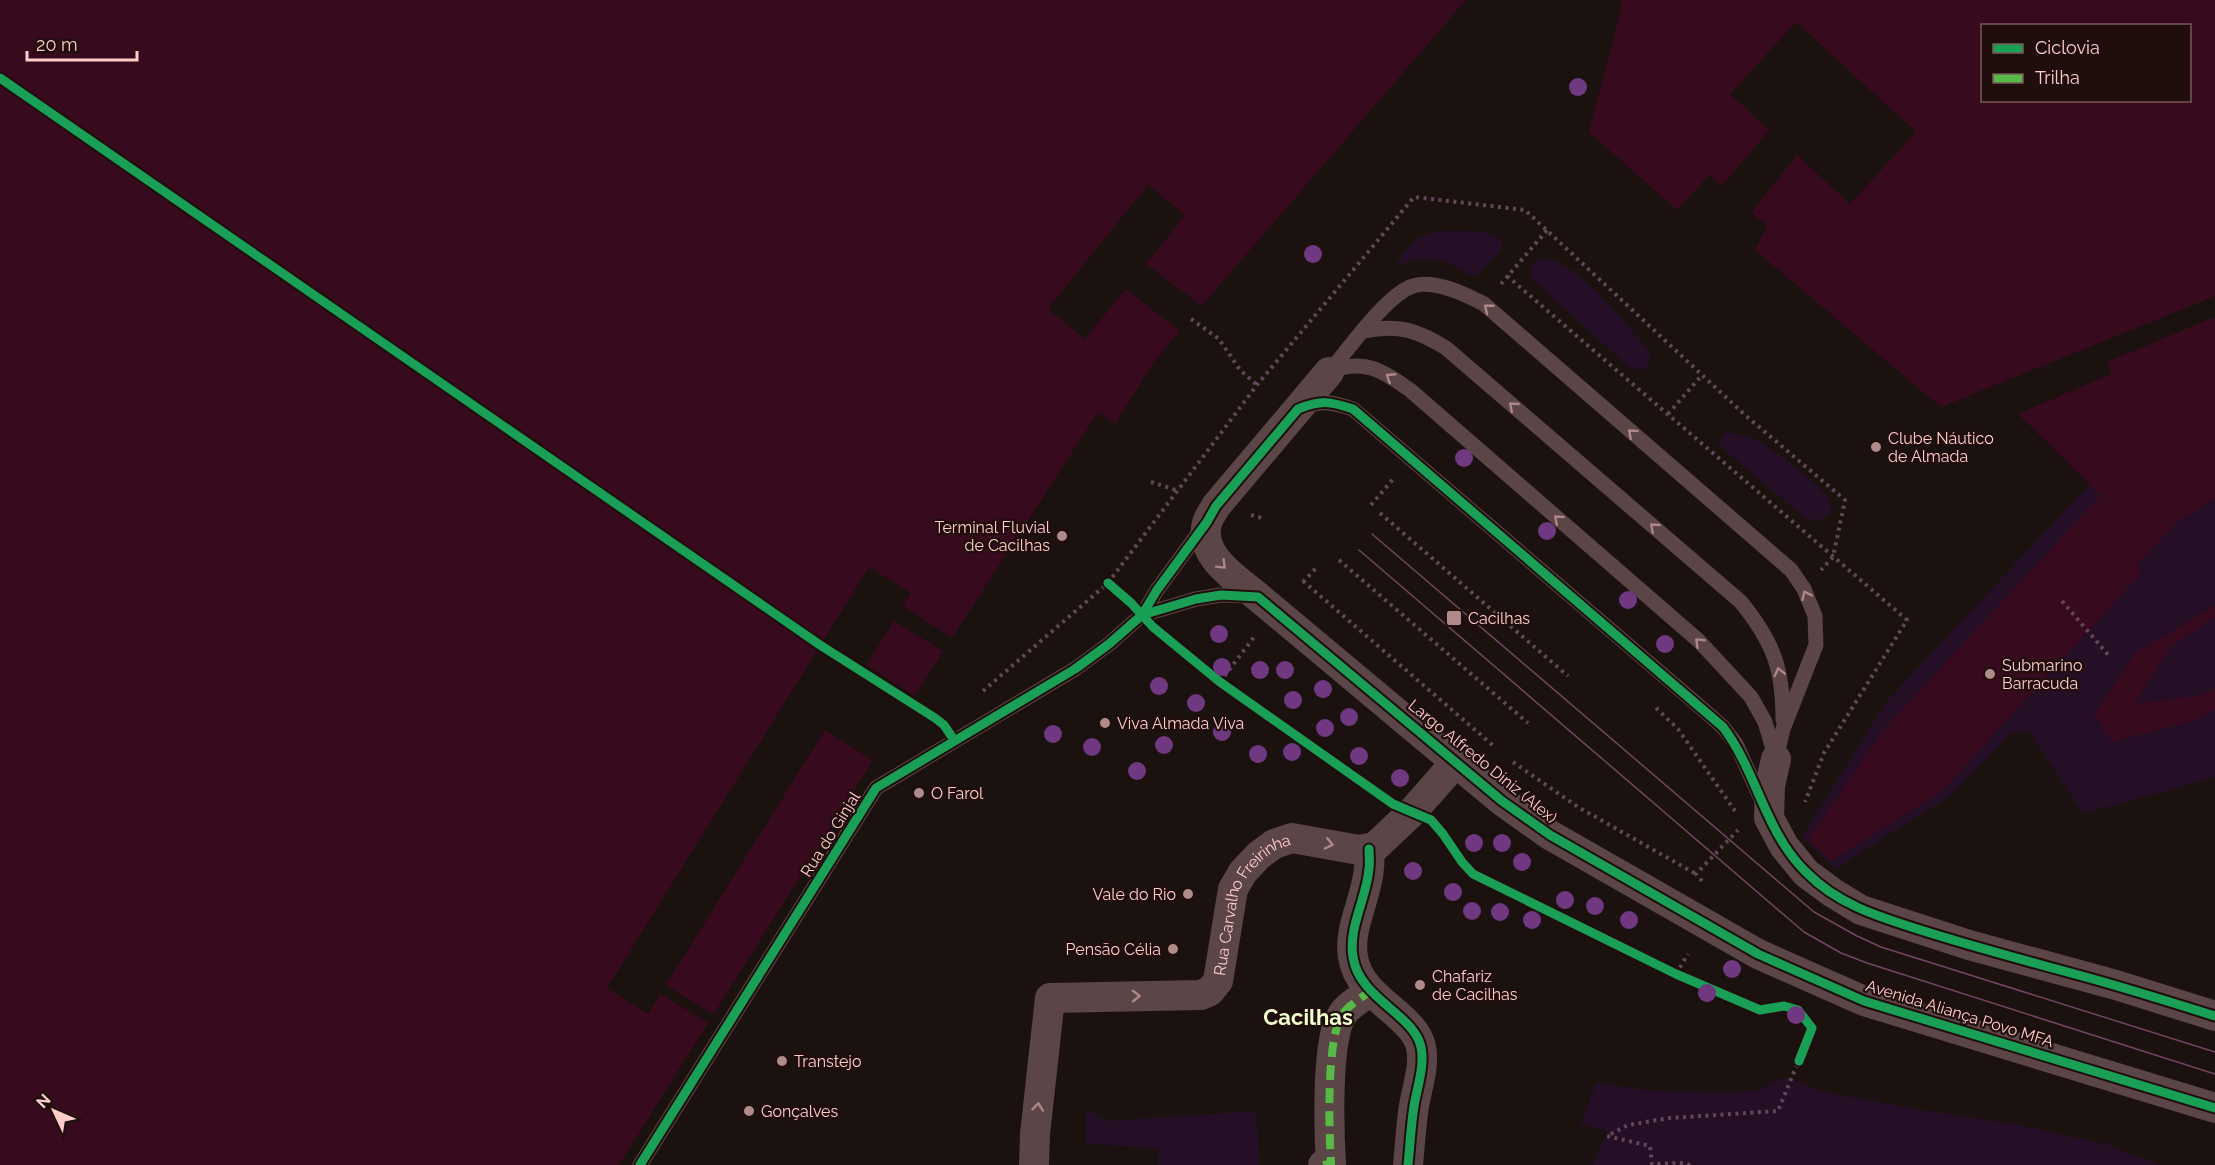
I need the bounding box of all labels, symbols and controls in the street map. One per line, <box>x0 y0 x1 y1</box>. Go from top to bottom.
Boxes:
scale bar <box>27 24 136 62</box>
legend <box>1981 24 2191 102</box>
text: 20 m <box>36 34 78 55</box>
text: Ciclovia <box>2035 37 2100 58</box>
text: Trilha <box>2035 67 2080 88</box>
one-way arrow <box>1484 305 1495 316</box>
one-way arrow <box>1386 373 1397 384</box>
one-way arrow <box>1509 402 1520 413</box>
one-way arrow <box>1629 429 1639 440</box>
place label: Clube Náutico de Almada <box>1888 429 1994 466</box>
marker: Clube Náutico de Almada <box>1869 440 1883 454</box>
one-way arrow <box>1554 515 1565 526</box>
place label: Terminal Fluvial de Cacilhas <box>934 518 1051 555</box>
one-way arrow <box>1650 523 1661 534</box>
marker: Terminal Fluvial de Cacilhas <box>1055 529 1069 543</box>
one-way arrow <box>1215 557 1226 568</box>
one-way arrow <box>1802 591 1814 602</box>
marker: Cacilhas <box>1445 609 1463 627</box>
place label: Cacilhas <box>1468 609 1530 628</box>
one-way arrow <box>1696 638 1706 649</box>
place label: Submarino Barracuda <box>2002 656 2082 693</box>
one-way arrow <box>1773 667 1786 677</box>
marker: Submarino Barracuda <box>1983 667 1997 681</box>
street label: Largo Alfredo Diniz (Alex) <box>1405 696 1561 827</box>
place label: Viva Almada Viva <box>1117 714 1244 733</box>
marker: Viva Almada Viva <box>1098 716 1112 730</box>
place label: O Farol <box>931 784 984 803</box>
marker: O Farol <box>912 786 926 800</box>
street label: Rua do Ginjal <box>797 787 865 880</box>
street label: Rua Carvalho Freirinha <box>1210 830 1293 977</box>
one-way arrow <box>1324 837 1334 850</box>
place label: Vale do Rio <box>1092 885 1176 904</box>
marker: Vale do Rio <box>1181 887 1195 901</box>
place label: Pensão Célia <box>1066 940 1161 959</box>
marker: Pensão Célia <box>1166 942 1180 956</box>
place label: Chafariz de Cacilhas <box>1432 967 1518 1004</box>
street label: Avenida Aliança Povo MFA <box>1864 976 2056 1051</box>
marker: Chafariz de Cacilhas <box>1413 978 1427 992</box>
one-way arrow <box>1131 990 1140 1003</box>
district label: Cacilhas <box>1263 1004 1353 1030</box>
place label: Transtejo <box>794 1052 861 1071</box>
marker: Transtejo <box>775 1054 789 1068</box>
north arrow <box>24 1081 84 1141</box>
text: N <box>32 1090 55 1112</box>
place label: Gonçalves <box>761 1102 839 1121</box>
one-way arrow <box>1031 1102 1044 1111</box>
marker: Gonçalves <box>742 1104 756 1118</box>

